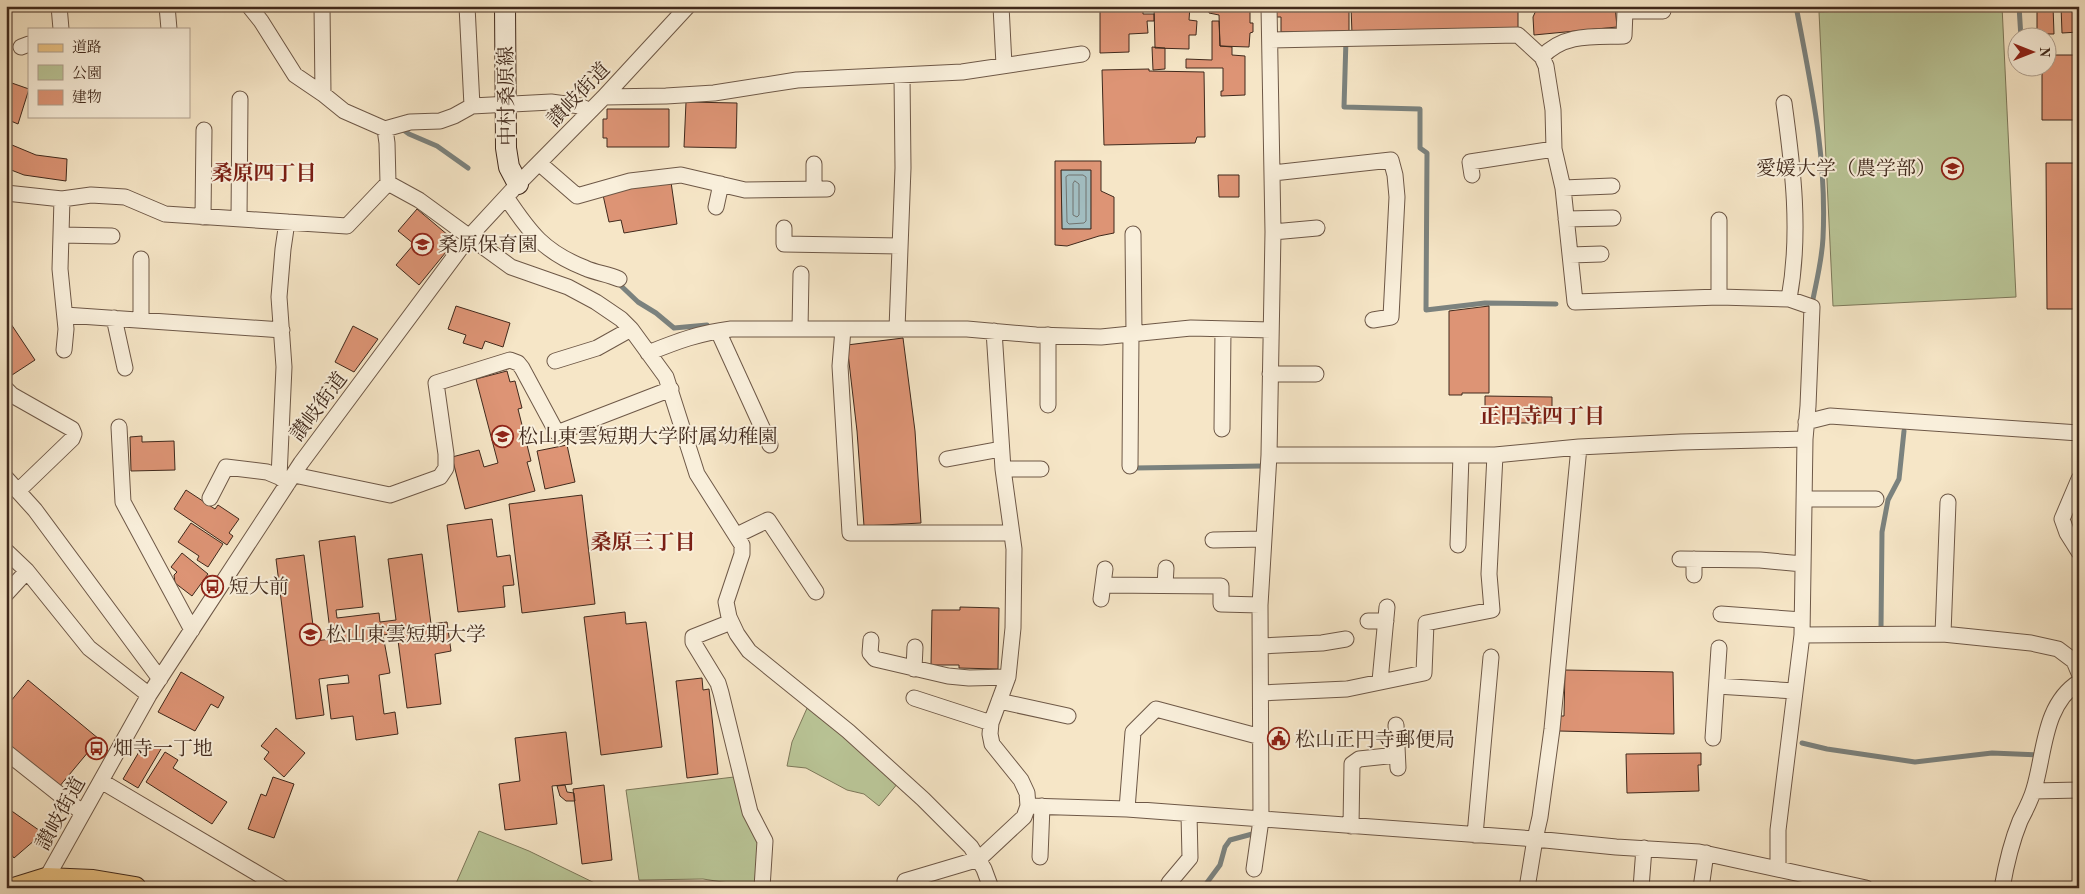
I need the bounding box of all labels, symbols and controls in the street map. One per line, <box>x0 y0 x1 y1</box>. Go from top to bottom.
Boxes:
legend <box>28 28 190 118</box>
north arrow <box>2008 28 2058 78</box>
text: 道路 <box>72 39 102 56</box>
street label: 中村桑原線 <box>495 46 519 146</box>
text: N <box>2037 47 2051 58</box>
street label: 讃岐街道 <box>543 58 614 131</box>
text: 公園 <box>72 65 102 82</box>
text: 建物 <box>72 89 102 106</box>
school or university icon: 愛媛大学（農学部） <box>1940 156 1964 180</box>
place label: 愛媛大学（農学部） <box>1756 158 1936 180</box>
district label: 桑原四丁目 <box>212 162 317 185</box>
school or university icon: 桑原保育園 <box>410 232 434 256</box>
place label: 桑原保育園 <box>438 234 538 256</box>
street label: 讃岐街道 <box>286 368 352 445</box>
district label: 正円寺四丁目 <box>1479 405 1605 428</box>
school or university icon: 松山東雲短期大学附属幼稚園 <box>490 424 514 448</box>
place label: 松山東雲短期大学附属幼稚園 <box>518 426 778 448</box>
district label: 桑原三丁目 <box>591 531 696 554</box>
bus stop icon: 短大前 <box>201 574 225 598</box>
place label: 短大前 <box>229 576 289 598</box>
school or university icon: 松山東雲短期大学 <box>298 622 322 646</box>
place label: 松山東雲短期大学 <box>326 624 486 646</box>
public building icon: 松山正円寺郵便局 <box>1267 727 1291 751</box>
place label: 松山正円寺郵便局 <box>1295 729 1455 751</box>
bus stop icon: 畑寺一丁地 <box>85 736 109 760</box>
place label: 畑寺一丁地 <box>113 738 213 760</box>
street label: 讃岐街道 <box>32 773 90 854</box>

